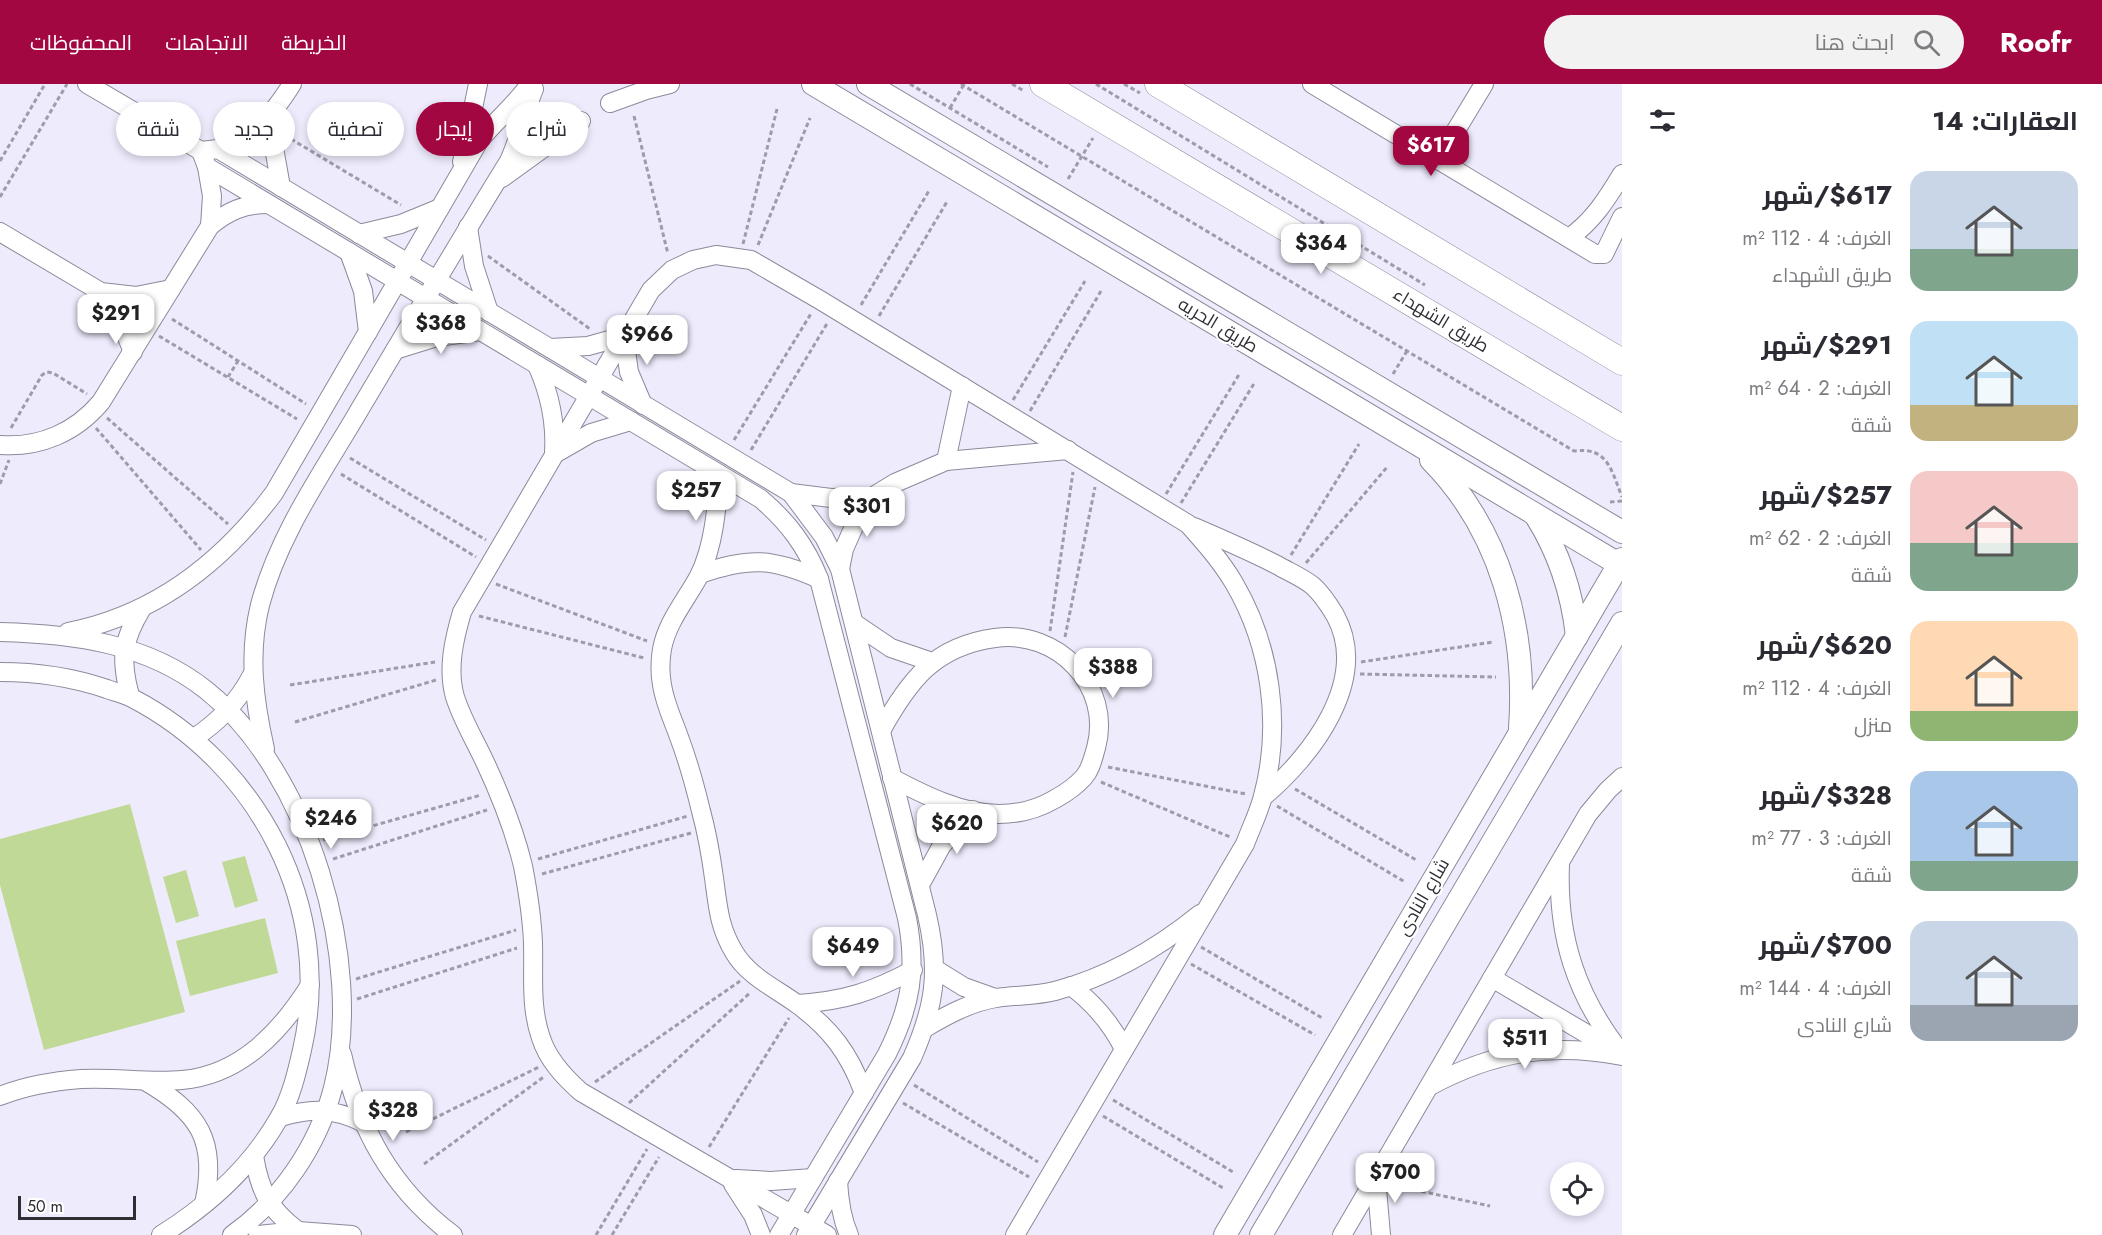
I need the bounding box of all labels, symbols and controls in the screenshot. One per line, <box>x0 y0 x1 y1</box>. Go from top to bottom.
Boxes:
search box <box>1544 15 1964 69</box>
text: Roofr <box>2000 22 2072 63</box>
text: ابحث هنا <box>1815 26 1895 58</box>
icon: search <box>1910 26 1943 59</box>
text: المحفوظات <box>30 28 132 58</box>
text: الاتجاهات <box>165 28 248 58</box>
text: الخريطة <box>281 28 347 58</box>
chip: شقة <box>116 102 201 156</box>
chip: جديد <box>213 102 295 156</box>
chip: تصفية <box>307 102 404 156</box>
chip: إيجار <box>416 102 494 156</box>
chip: شراء <box>506 102 588 156</box>
text: العقارات: 14 <box>1932 102 2078 140</box>
icon: filters <box>1646 104 1679 137</box>
pin: $617 <box>1395 126 1467 177</box>
text: $617 <box>1407 131 1455 160</box>
text: $617/شهر <box>1763 176 1892 214</box>
icon: home <box>1958 195 2030 267</box>
pin: $364 <box>1285 224 1357 275</box>
text: الغرف: 4 · 112 m² <box>1742 224 1892 253</box>
text: $364 <box>1295 229 1347 258</box>
text: طريق الشهداء <box>1772 261 1892 290</box>
street label: طريق الشهداء <box>1388 281 1494 359</box>
street label: طريق الحريه <box>1173 291 1263 359</box>
pin: $291 <box>80 294 152 345</box>
text: $291 <box>91 299 141 328</box>
pin: $368 <box>405 304 477 355</box>
text: $368 <box>416 309 466 338</box>
pin: $966 <box>611 315 683 366</box>
text: $966 <box>621 320 673 349</box>
text: $291/شهر <box>1761 326 1892 364</box>
icon: home <box>1958 345 2030 417</box>
text: الغرف: 2 · 64 m² <box>1749 374 1892 403</box>
text: شقة <box>1851 411 1892 440</box>
pin: $257 <box>660 471 732 522</box>
text: $257 <box>671 476 721 505</box>
text: $257/شهر <box>1760 476 1892 514</box>
pin: $301 <box>831 487 903 538</box>
text: $301 <box>843 492 891 521</box>
icon: home <box>1958 495 2030 567</box>
text: الغرف: 2 · 62 m² <box>1749 524 1892 553</box>
text: شقة <box>1851 561 1892 590</box>
text: $620/شهر <box>1757 626 1892 664</box>
icon: home <box>1958 645 2030 717</box>
pin: $388 <box>1077 648 1149 699</box>
text: $388 <box>1088 653 1138 682</box>
text: الغرف: 4 · 112 m² <box>1742 674 1892 703</box>
text: منزل <box>1854 711 1892 740</box>
text: $328/شهر <box>1760 776 1892 814</box>
icon: home <box>1958 795 2030 867</box>
pin: $246 <box>295 799 367 850</box>
text: $246 <box>305 804 357 833</box>
pin: $620 <box>921 804 993 855</box>
text: $620 <box>931 809 983 838</box>
text: الغرف: 3 · 77 m² <box>1751 824 1892 853</box>
street label: شارع النادى <box>1390 853 1456 941</box>
text: شقة <box>1851 861 1892 890</box>
text: $700/شهر <box>1759 926 1892 964</box>
pin: $649 <box>817 927 889 978</box>
text: $649 <box>826 932 880 961</box>
icon: home <box>1958 945 2030 1017</box>
text: الغرف: 4 · 144 m² <box>1739 974 1892 1003</box>
text: شارع النادى <box>1797 1011 1892 1040</box>
pin: $511 <box>1489 1019 1561 1070</box>
text: $511 <box>1502 1024 1548 1053</box>
pin: $328 <box>357 1091 429 1142</box>
text: $328 <box>368 1096 418 1125</box>
pin: $700 <box>1359 1153 1431 1204</box>
text: $700 <box>1370 1158 1420 1187</box>
map controls <box>1550 1162 1604 1216</box>
button: locate <box>1550 1162 1604 1216</box>
scale bar <box>18 1193 136 1220</box>
text: 50 m <box>27 1195 63 1218</box>

